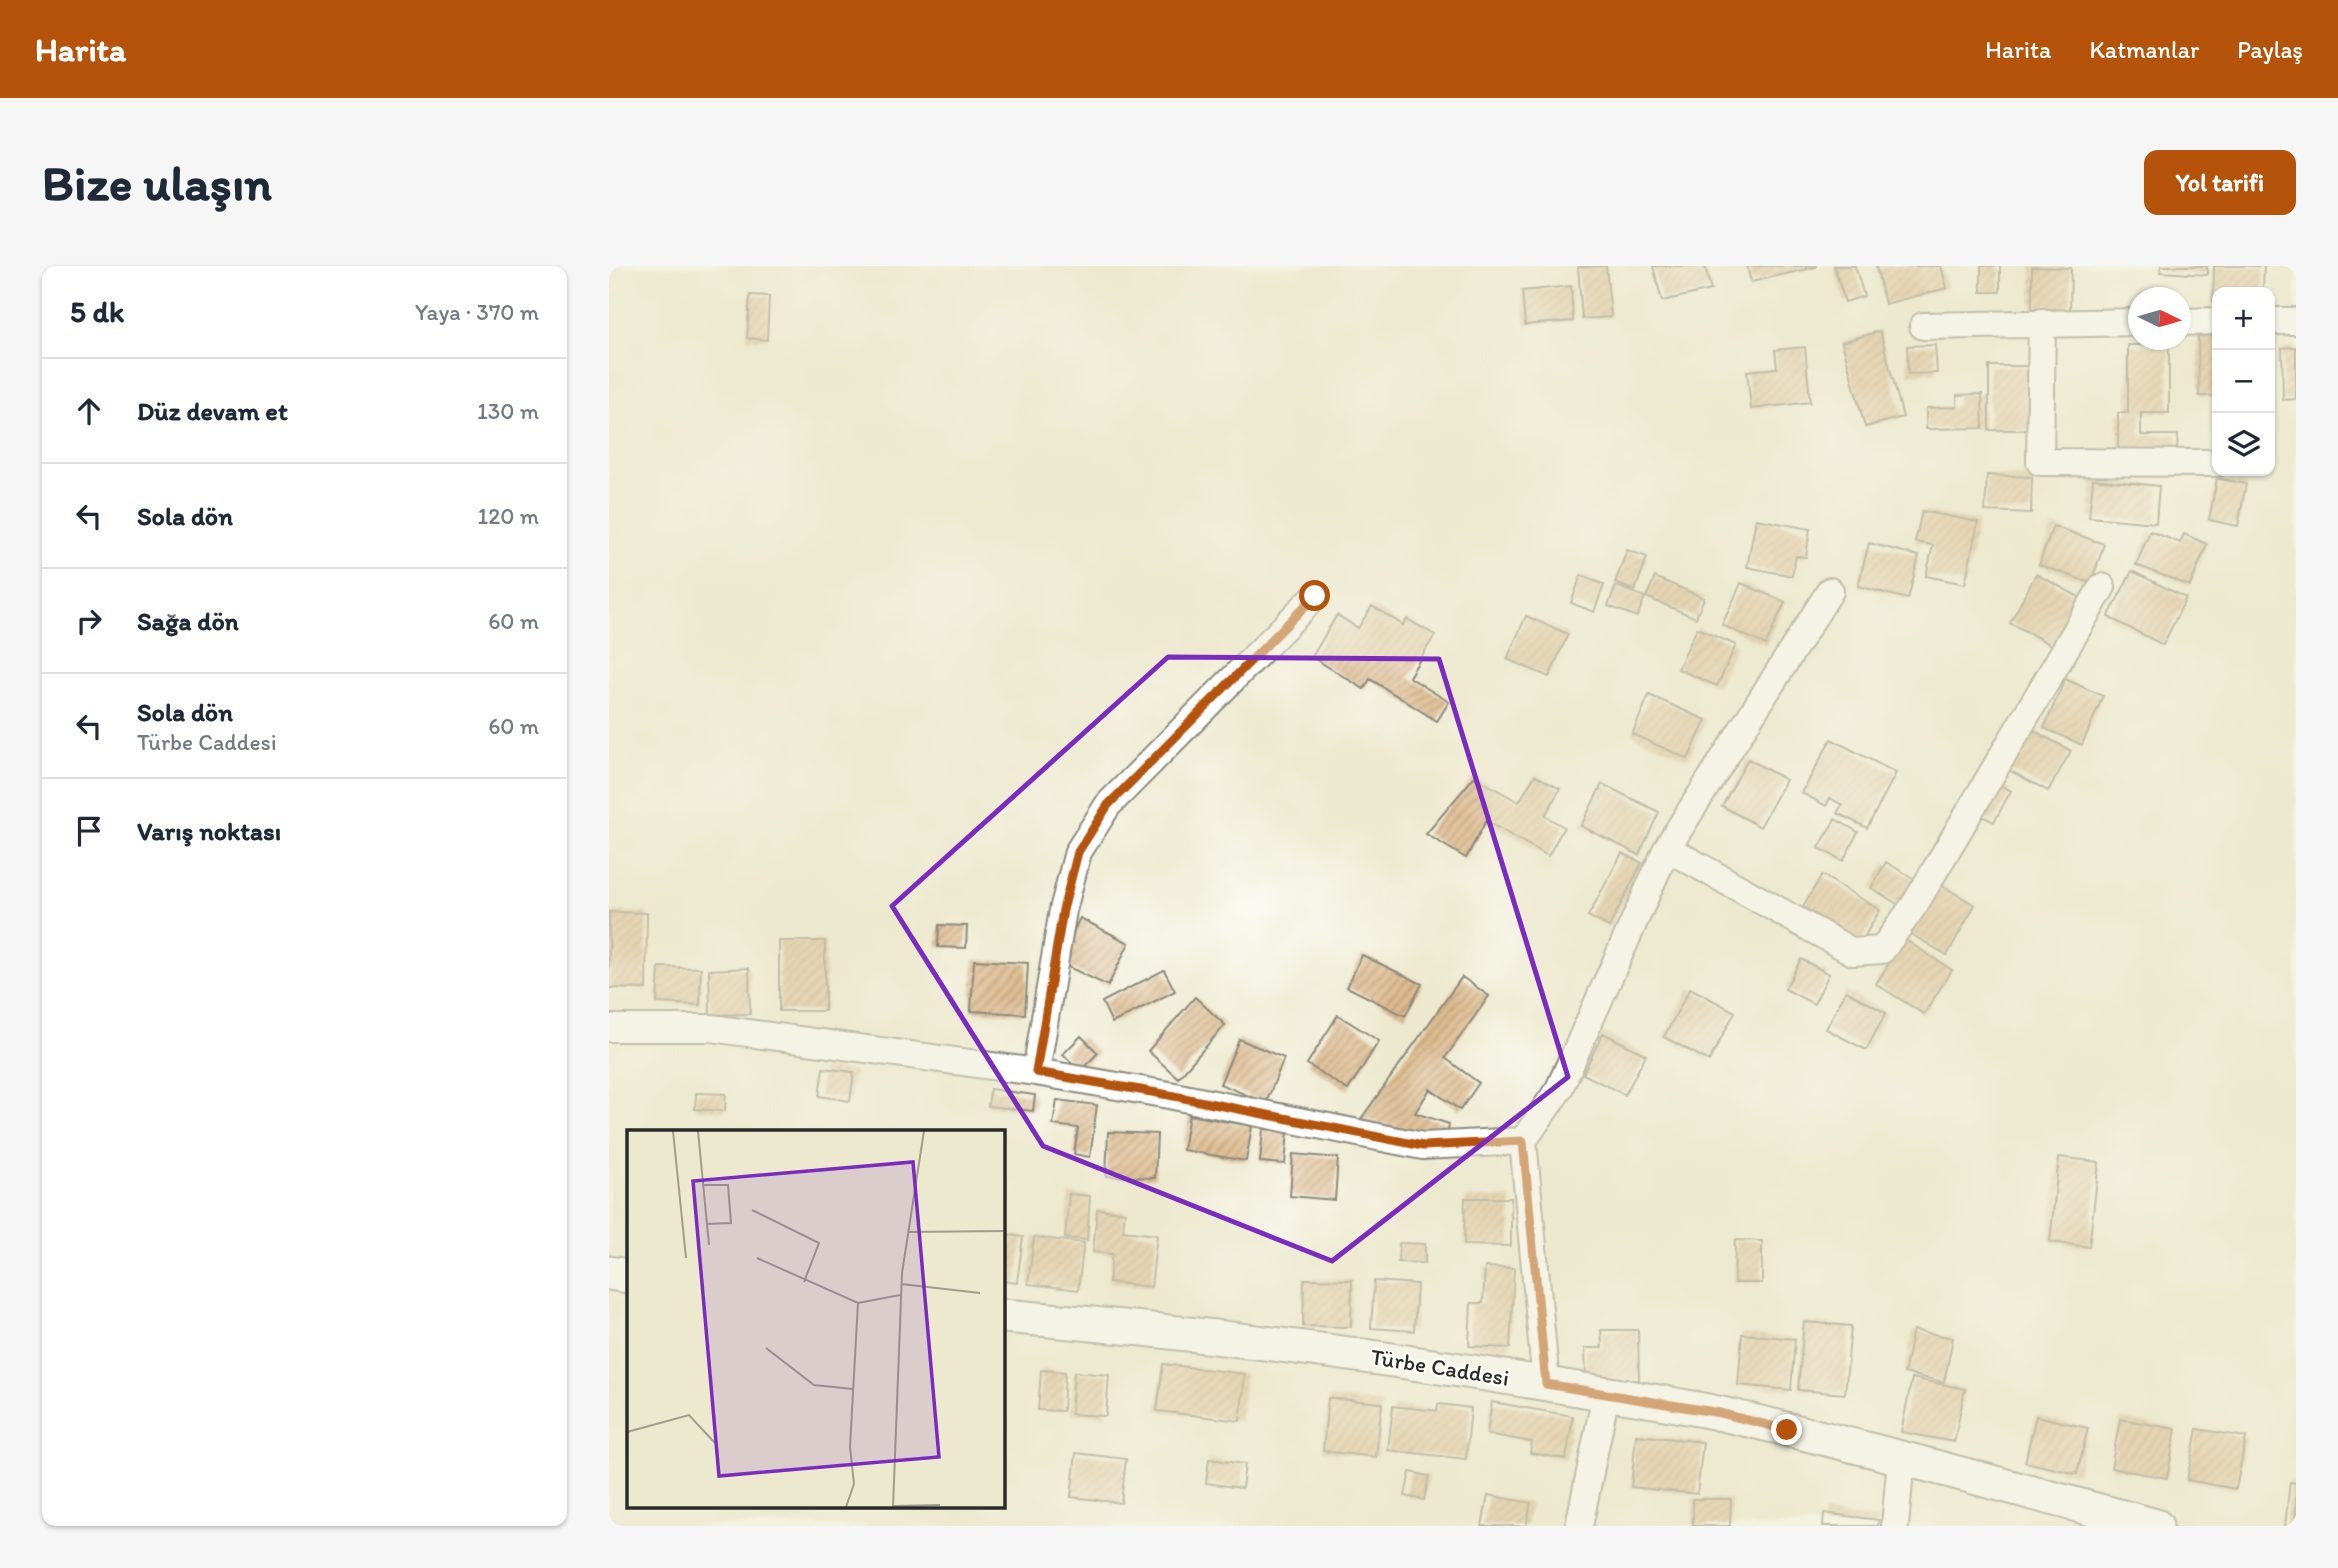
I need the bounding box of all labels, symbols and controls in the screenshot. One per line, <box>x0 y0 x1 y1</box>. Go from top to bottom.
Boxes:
text: Harita <box>35 30 126 69</box>
text: Harita <box>1985 35 2051 64</box>
text: Katmanlar <box>2089 35 2199 64</box>
text: Paylaş <box>2237 35 2303 64</box>
button: Yol tarifi <box>2144 150 2296 215</box>
text: Bize ulaşın <box>42 153 272 212</box>
north arrow <box>2128 287 2191 350</box>
map controls <box>2212 287 2275 476</box>
button: + <box>2212 287 2275 350</box>
text: 5 dk <box>70 293 124 330</box>
text: Yaya · 370 m <box>415 298 539 326</box>
button: − <box>2212 350 2275 413</box>
icon: ahead <box>70 392 108 430</box>
text: Düz devam et <box>137 395 288 427</box>
text: 130 m <box>477 397 539 425</box>
button: layers <box>2212 413 2275 476</box>
icon: left <box>70 497 108 535</box>
text: Sola dön <box>137 500 233 532</box>
text: 120 m <box>478 502 539 530</box>
route start <box>1299 580 1330 611</box>
icon: right <box>70 602 108 640</box>
text: Sağa dön <box>137 605 239 637</box>
text: 60 m <box>488 607 539 635</box>
text: Sola dön <box>137 696 233 728</box>
icon: left <box>70 707 108 745</box>
text: 60 m <box>488 712 539 740</box>
text: Türbe Caddesi <box>137 728 277 756</box>
icon: arrive <box>70 812 108 850</box>
text: Varış noktası <box>137 815 281 847</box>
inset map <box>627 1130 1005 1508</box>
street label: Türbe Caddesi <box>1369 1342 1511 1392</box>
route end <box>1771 1414 1802 1445</box>

